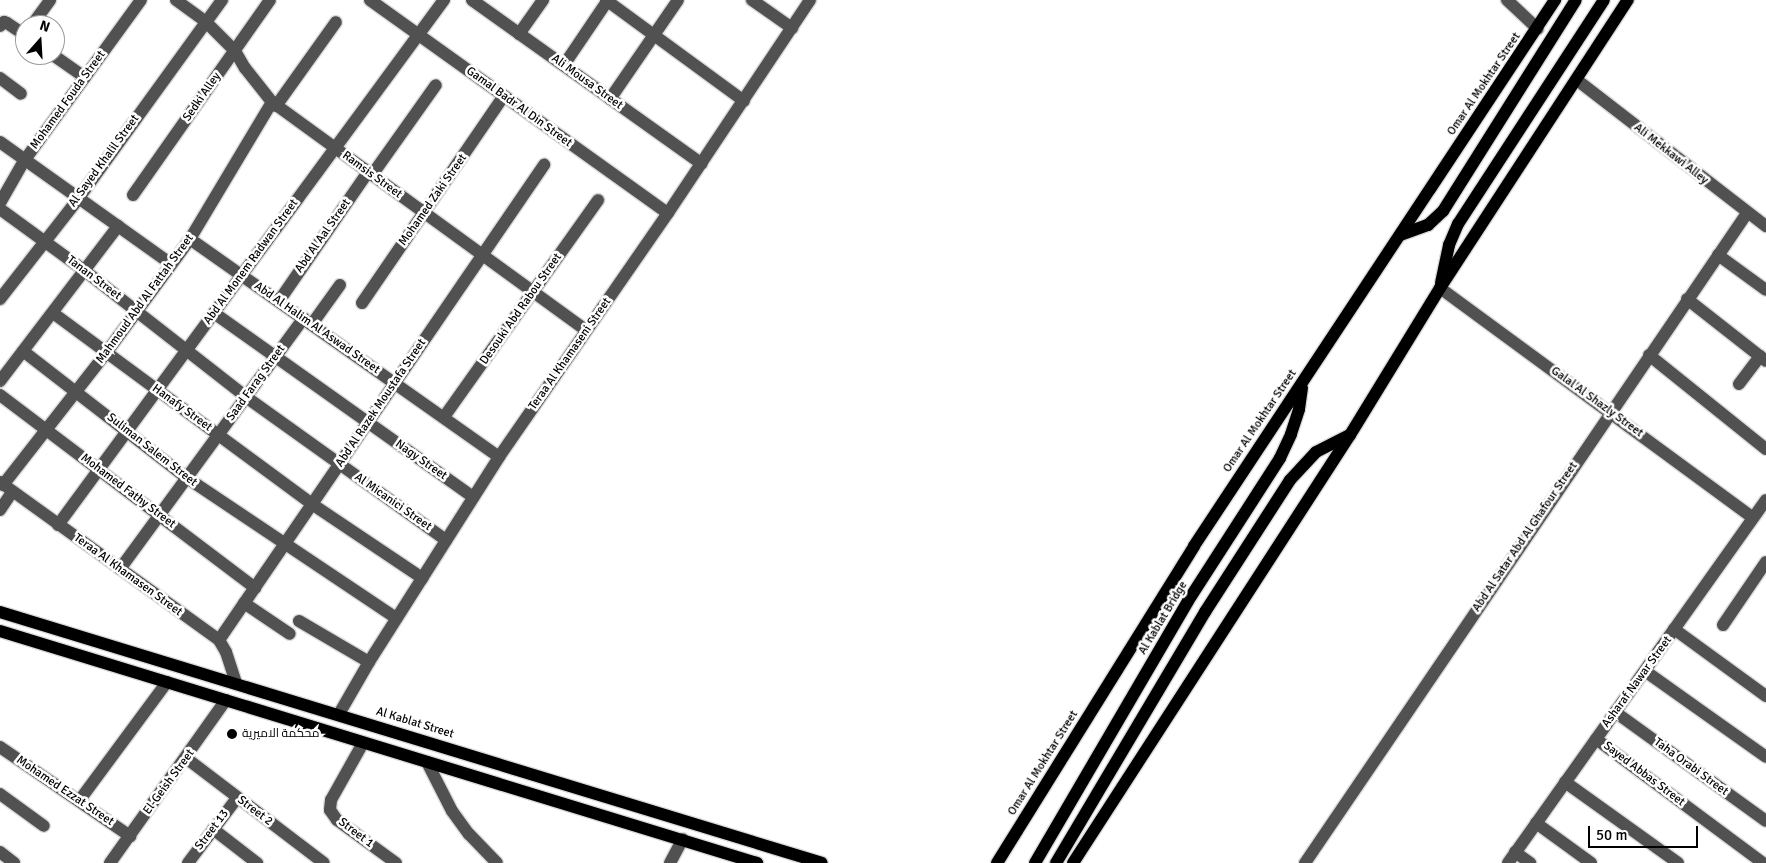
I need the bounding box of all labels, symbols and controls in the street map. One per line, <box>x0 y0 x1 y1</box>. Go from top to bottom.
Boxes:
north arrow <box>15 15 65 65</box>
text: N <box>37 17 52 36</box>
street label: Omar Al Mokhtar Street <box>1444 30 1524 138</box>
street label: Mohamed Fouda Street <box>27 48 109 152</box>
street label: Ali Mousa Street <box>549 51 625 113</box>
street label: Gamal Badr Al Din Street <box>463 64 575 150</box>
street label: Sedki Alley <box>180 70 224 124</box>
street label: Al Sayed Khalil Street <box>66 112 142 210</box>
street label: Ali Mekkawi Alley <box>1631 120 1711 188</box>
street label: Ramsis Street <box>339 148 405 202</box>
street label: Mohamed Zaki Street <box>396 151 470 249</box>
street label: Abd Al Aal Street <box>292 196 354 276</box>
street label: Abd Al Monem Radwan Street <box>201 197 301 327</box>
street label: Mahmoud Abd Al Fattah Street <box>93 231 197 367</box>
street label: Desouki Abd Rabou Street <box>477 251 565 367</box>
street label: Tanan Street <box>64 253 124 303</box>
street label: Abd Al Halim Al Aswad Street <box>251 279 383 377</box>
street label: Teraa Al Khamaseni Street <box>526 295 614 413</box>
street label: Abd Al Razek Moustafa Street <box>333 336 429 470</box>
street label: Saad Farag Street <box>224 342 288 424</box>
street label: Galal Al Shazly Street <box>1548 364 1646 440</box>
street label: Omar Al Mokhtar Street <box>1220 367 1300 475</box>
street label: Hanafy Street <box>149 381 215 435</box>
street label: Suliman Salem Street <box>104 410 200 490</box>
street label: Nagy Street <box>392 437 450 483</box>
street label: Mohamed Fathy Street <box>78 451 178 531</box>
street label: Abd Al Satar Abd Al Ghafour Street <box>1469 459 1581 615</box>
street label: Al Micanici Street <box>352 470 434 534</box>
street label: Teraa Al Khamasen Street <box>71 531 185 619</box>
street label: Al Kablat Bridge <box>1135 579 1191 657</box>
street label: Asharaf Nawar Street <box>1599 634 1675 730</box>
street label: Al Kablat Street <box>374 704 456 742</box>
street label: Omar Al Mokhtar Street <box>1005 708 1081 818</box>
place label: محكمة الاميرية <box>242 727 319 741</box>
marker: محكمة الاميرية <box>226 728 238 740</box>
street label: Taha Orabi Street <box>1651 735 1731 799</box>
street label: Sayed Abbas Street <box>1600 739 1688 809</box>
street label: El-Geish Street <box>141 747 197 817</box>
street label: Mohamed Ezzat Street <box>13 753 117 829</box>
street label: Street 2 <box>235 793 275 829</box>
street label: Street 13 <box>192 807 232 853</box>
street label: Street 1 <box>336 815 376 851</box>
scale bar <box>1591 816 1701 848</box>
text: 50 m <box>1596 826 1627 844</box>

